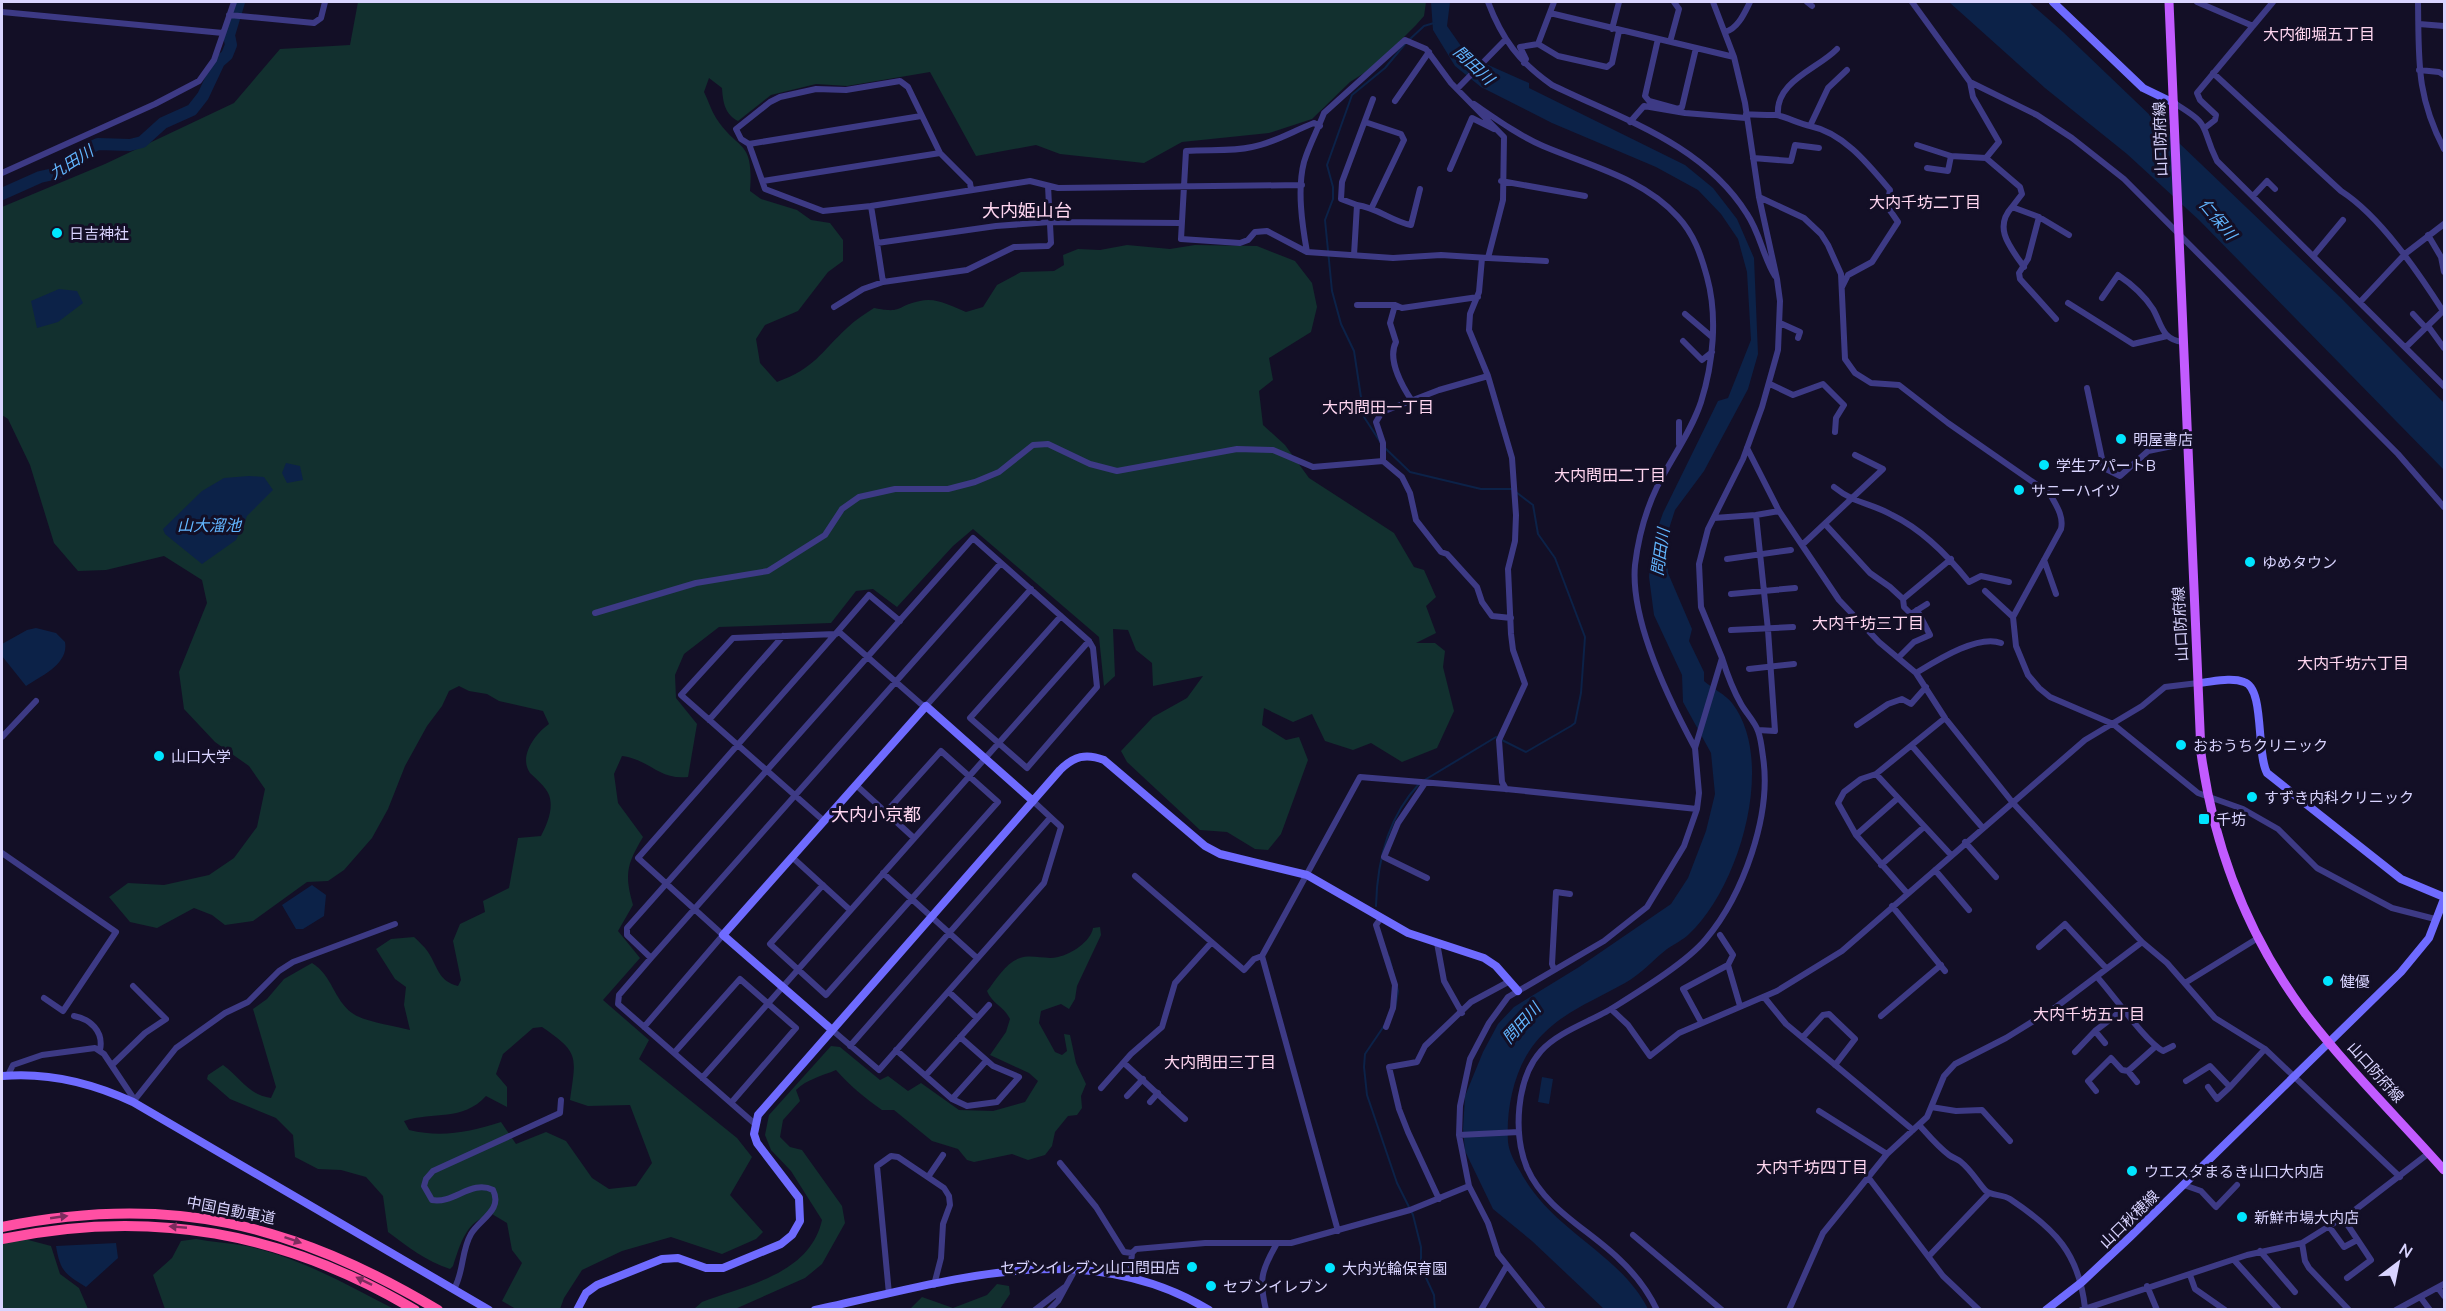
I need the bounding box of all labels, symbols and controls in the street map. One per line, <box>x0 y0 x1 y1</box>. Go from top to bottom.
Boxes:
district label: 大内御堀五丁目 <box>2263 24 2375 44</box>
water label: 問田川 <box>1450 41 1500 90</box>
street label: 山口防府線 <box>2149 101 2171 177</box>
water label: 九田川 <box>45 140 98 183</box>
district label: 大内千坊二丁目 <box>1869 192 1981 212</box>
water label: 仁保川 <box>2195 194 2242 245</box>
district label: 大内姫山台 <box>982 199 1072 222</box>
place label: 日吉神社 <box>69 224 129 243</box>
marker: 日吉神社 <box>50 226 64 240</box>
district label: 大内問田一丁目 <box>1322 397 1434 417</box>
place label: 明屋書店 <box>2133 430 2193 449</box>
marker: 明屋書店 <box>2114 432 2128 446</box>
place label: 学生アパートB <box>2056 456 2156 475</box>
marker: 学生アパートB <box>2037 458 2051 472</box>
district label: 大内問田二丁目 <box>1554 465 1666 485</box>
place label: サニーハイツ <box>2031 481 2120 500</box>
marker: サニーハイツ <box>2012 483 2026 497</box>
water label: 山大溜池 <box>177 515 243 535</box>
water label: 問田川 <box>1647 525 1674 577</box>
place label: ゆめタウン <box>2262 553 2337 572</box>
marker: ゆめタウン <box>2243 555 2257 569</box>
street label: 山口防府線 <box>2169 586 2191 662</box>
district label: 大内千坊三丁目 <box>1812 613 1924 633</box>
district label: 大内千坊六丁目 <box>2297 653 2409 673</box>
place label: おおうちクリニック <box>2193 736 2328 755</box>
marker: おおうちクリニック <box>2174 738 2188 752</box>
place label: 山口大学 <box>171 747 231 766</box>
marker: 山口大学 <box>152 749 166 763</box>
place label: すずき内科クリニック <box>2264 788 2414 807</box>
marker: すずき内科クリニック <box>2245 790 2259 804</box>
district label: 大内小京都 <box>831 803 921 826</box>
place label: 千坊 <box>2216 810 2246 829</box>
marker: 千坊 <box>2197 812 2211 826</box>
place label: 健優 <box>2340 972 2370 991</box>
marker: 健優 <box>2321 974 2335 988</box>
water label: 問田川 <box>1498 997 1546 1048</box>
district label: 大内千坊五丁目 <box>2033 1004 2145 1024</box>
street label: 山口防府線 <box>2344 1038 2408 1106</box>
district label: 大内問田三丁目 <box>1164 1052 1276 1072</box>
district label: 大内千坊四丁目 <box>1756 1157 1868 1177</box>
place label: ウエスタまるき山口大内店 <box>2144 1162 2324 1181</box>
marker: ウエスタまるき山口大内店 <box>2125 1164 2139 1178</box>
street label: 山口秋穂線 <box>2095 1186 2163 1252</box>
street label: 中国自動車道 <box>185 1192 277 1228</box>
place label: 新鮮市場大内店 <box>2254 1208 2359 1227</box>
marker: 新鮮市場大内店 <box>2235 1210 2249 1224</box>
one-way arrow <box>50 1212 69 1222</box>
one-way arrow <box>168 1222 187 1232</box>
north arrow <box>2368 1233 2428 1293</box>
one-way arrow <box>284 1235 302 1245</box>
text: N <box>2396 1239 2416 1262</box>
place label: セブンイレブン山口問田店 <box>1000 1258 1180 1277</box>
place label: 大内光輪保育園 <box>1342 1259 1447 1278</box>
marker: セブンイレブン山口問田店 <box>1185 1260 1199 1274</box>
marker: 大内光輪保育園 <box>1323 1261 1337 1275</box>
one-way arrow <box>356 1277 373 1286</box>
place label: セブンイレブン <box>1223 1277 1328 1296</box>
marker: セブンイレブン <box>1204 1279 1218 1293</box>

